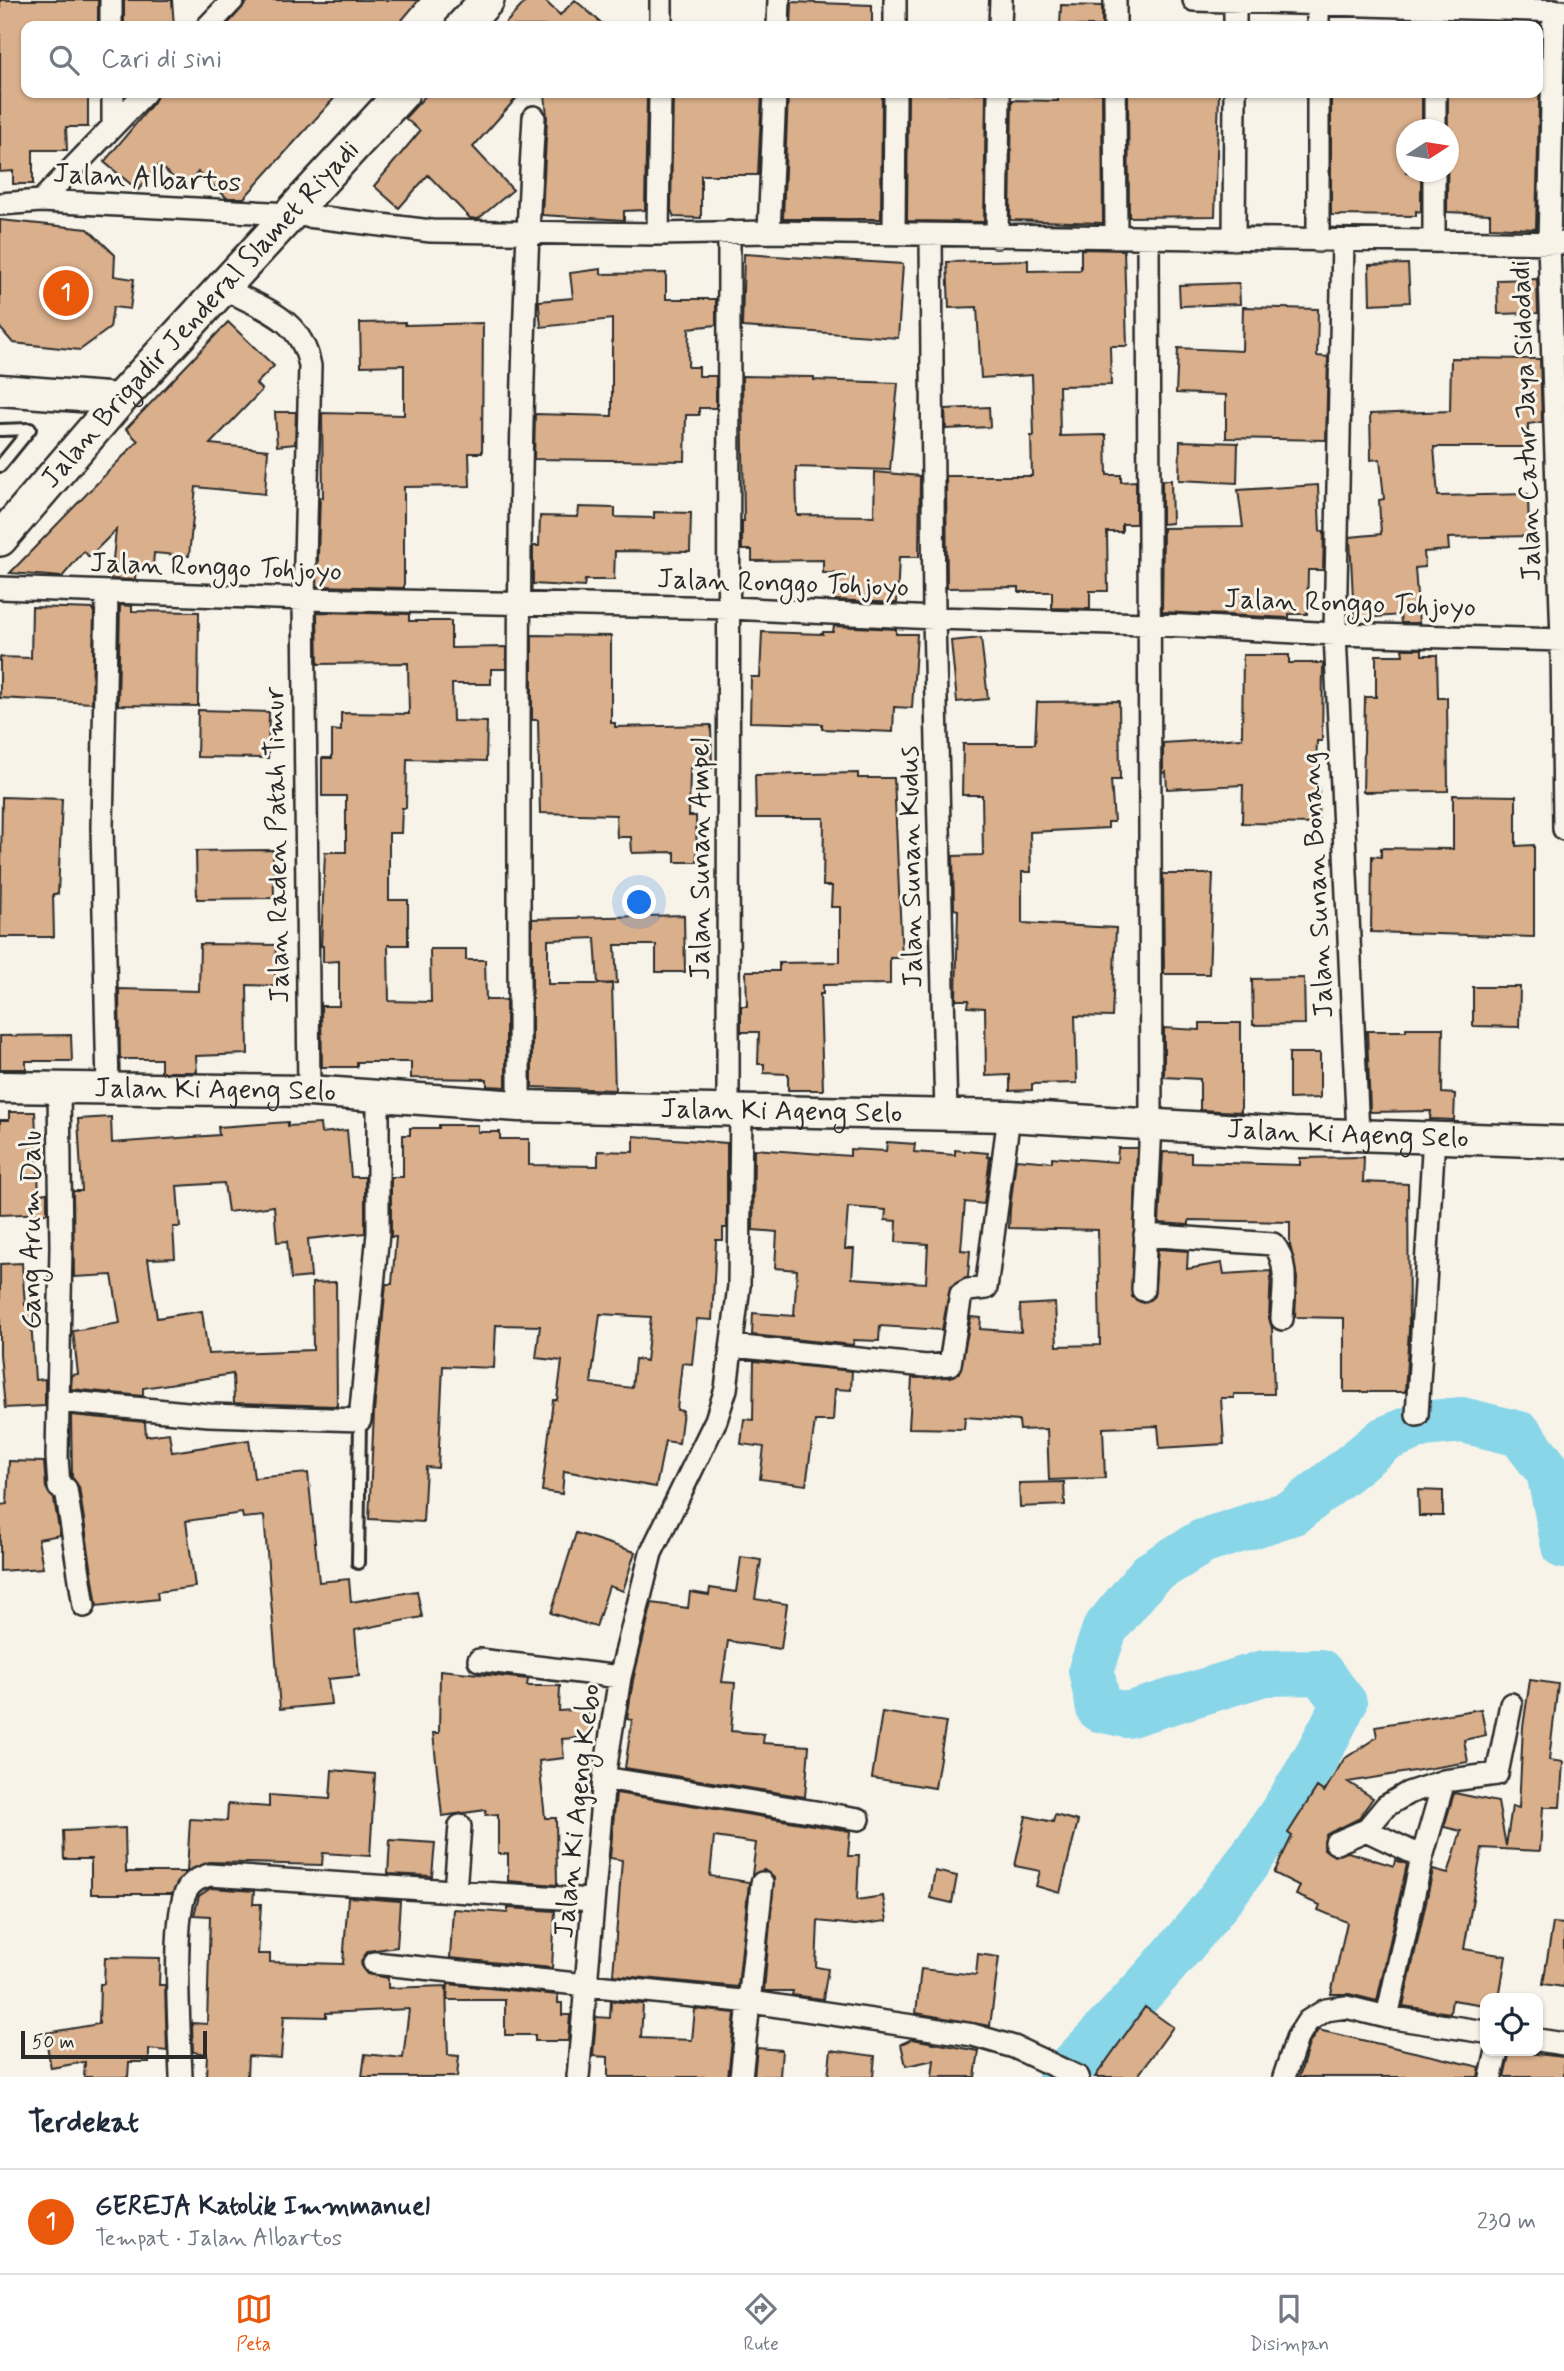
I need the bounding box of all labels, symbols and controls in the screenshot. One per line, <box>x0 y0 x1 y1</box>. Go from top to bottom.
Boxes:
search box <box>21 21 1543 98</box>
icon: search <box>45 41 83 79</box>
text: Cari di sini <box>101 43 222 77</box>
north arrow <box>1396 119 1459 182</box>
street label: Jalan Brigadir Jenderal Slamet Riyadi <box>33 132 368 496</box>
street label: Jalan Albartos <box>52 156 242 202</box>
street label: Jalan Catur Jaya Sidodadi <box>1503 260 1551 582</box>
pin: 1 <box>43 267 89 319</box>
street label: Jalan Ronggo Tohjoyo <box>89 545 343 593</box>
street label: Jalan Ronggo Tohjoyo <box>656 561 910 609</box>
street label: Jalan Ronggo Tohjoyo <box>1223 581 1477 629</box>
street label: Jalan Raden Patah Timur <box>257 685 299 1004</box>
street label: Jalan Sunan Ampel <box>683 738 720 980</box>
street label: Jalan Sunan Kudus <box>891 746 933 988</box>
street label: Jalan Sunan Bonang <box>1293 751 1343 1019</box>
your location <box>622 885 656 919</box>
street label: Jalan Ki Ageng Selo <box>94 1070 337 1111</box>
street label: Jalan Ki Ageng Selo <box>660 1090 903 1133</box>
street label: Jalan Ki Ageng Selo <box>1226 1111 1469 1157</box>
street label: Gang Arum Dalu <box>14 1130 53 1330</box>
street label: Jalan Ki Ageng Kebo <box>546 1682 612 1940</box>
map controls <box>1480 1993 1543 2056</box>
button: locate <box>1480 1993 1543 2056</box>
scale bar <box>21 2028 206 2060</box>
text: 50 m <box>32 2030 75 2055</box>
text: Terdekat <box>28 2103 139 2142</box>
text: GEREJA Katolik Immmanuel <box>95 2190 430 2224</box>
text: 1 <box>46 2207 56 2237</box>
text: 230 m <box>1477 2207 1536 2237</box>
text: Tempat · Jalan Albartos <box>95 2224 342 2254</box>
tab: Peta <box>235 2290 273 2357</box>
tab: Rute <box>742 2290 780 2357</box>
tab: Disimpan <box>1250 2290 1329 2357</box>

